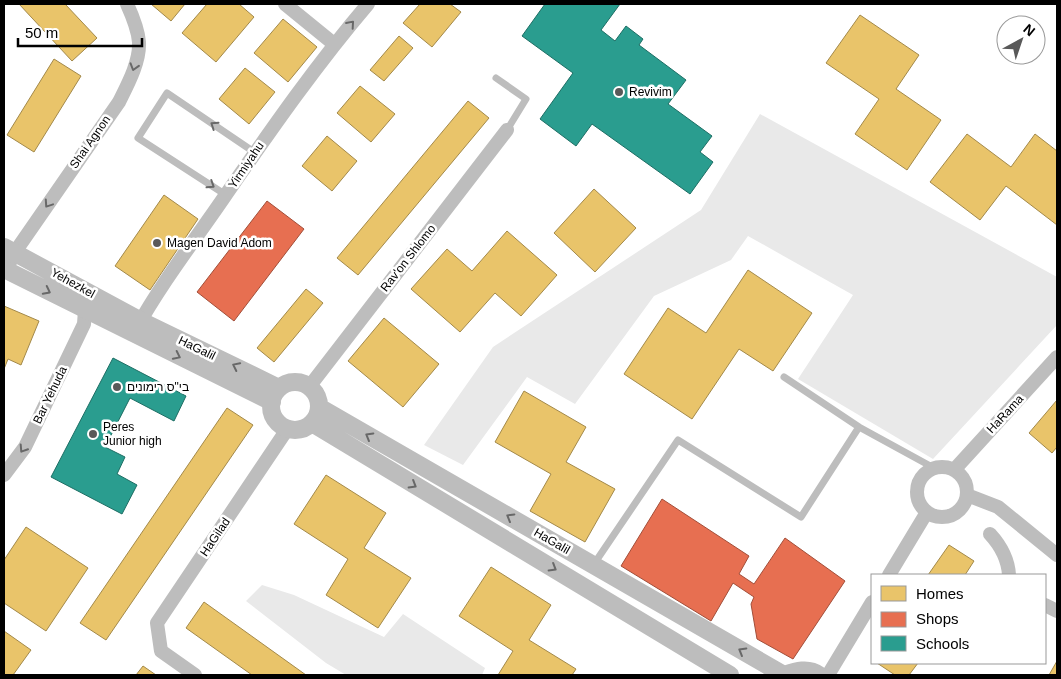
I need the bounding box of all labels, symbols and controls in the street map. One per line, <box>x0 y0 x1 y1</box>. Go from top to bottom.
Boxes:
scale bar <box>18 15 141 47</box>
north arrow <box>996 15 1046 65</box>
one-way arrow <box>345 21 354 30</box>
text: N <box>1020 21 1038 39</box>
text: 50 m <box>25 24 58 41</box>
one-way arrow <box>129 63 139 71</box>
place label: Revivim <box>629 85 672 99</box>
marker: Revivim <box>613 86 625 98</box>
street label: Shai Agnon <box>67 113 113 171</box>
one-way arrow <box>210 122 220 131</box>
street label: Yirmiyahu <box>225 139 267 191</box>
one-way arrow <box>206 179 215 189</box>
one-way arrow <box>45 199 54 208</box>
street label: Rav'on Shlomo <box>378 222 439 294</box>
place label: Magen David Adom <box>167 236 272 250</box>
marker: Magen David Adom <box>151 237 163 249</box>
street label: Yehezkel <box>48 265 98 301</box>
one-way arrow <box>42 285 51 295</box>
street label: HaGalil <box>176 333 218 363</box>
one-way arrow <box>172 349 181 360</box>
one-way arrow <box>232 363 241 373</box>
street label: Bar Yehuda <box>30 364 70 426</box>
place label: בי"ס רימונים <box>127 380 189 394</box>
marker: בי"ס רימונים <box>111 381 123 393</box>
street label: HaRama <box>984 392 1026 436</box>
place label: Peres Junior high <box>103 420 162 448</box>
marker: Peres Junior high <box>87 428 99 440</box>
one-way arrow <box>366 432 375 442</box>
one-way arrow <box>19 444 29 453</box>
one-way arrow <box>408 478 417 488</box>
one-way arrow <box>507 513 516 523</box>
street label: HaGilad <box>197 515 233 559</box>
street label: HaGalil <box>531 525 573 557</box>
one-way arrow <box>547 562 556 572</box>
legend <box>871 574 1046 664</box>
text: Homes <box>916 585 964 602</box>
text: Shops <box>916 610 959 627</box>
text: Schools <box>916 635 969 652</box>
one-way arrow <box>738 647 747 657</box>

